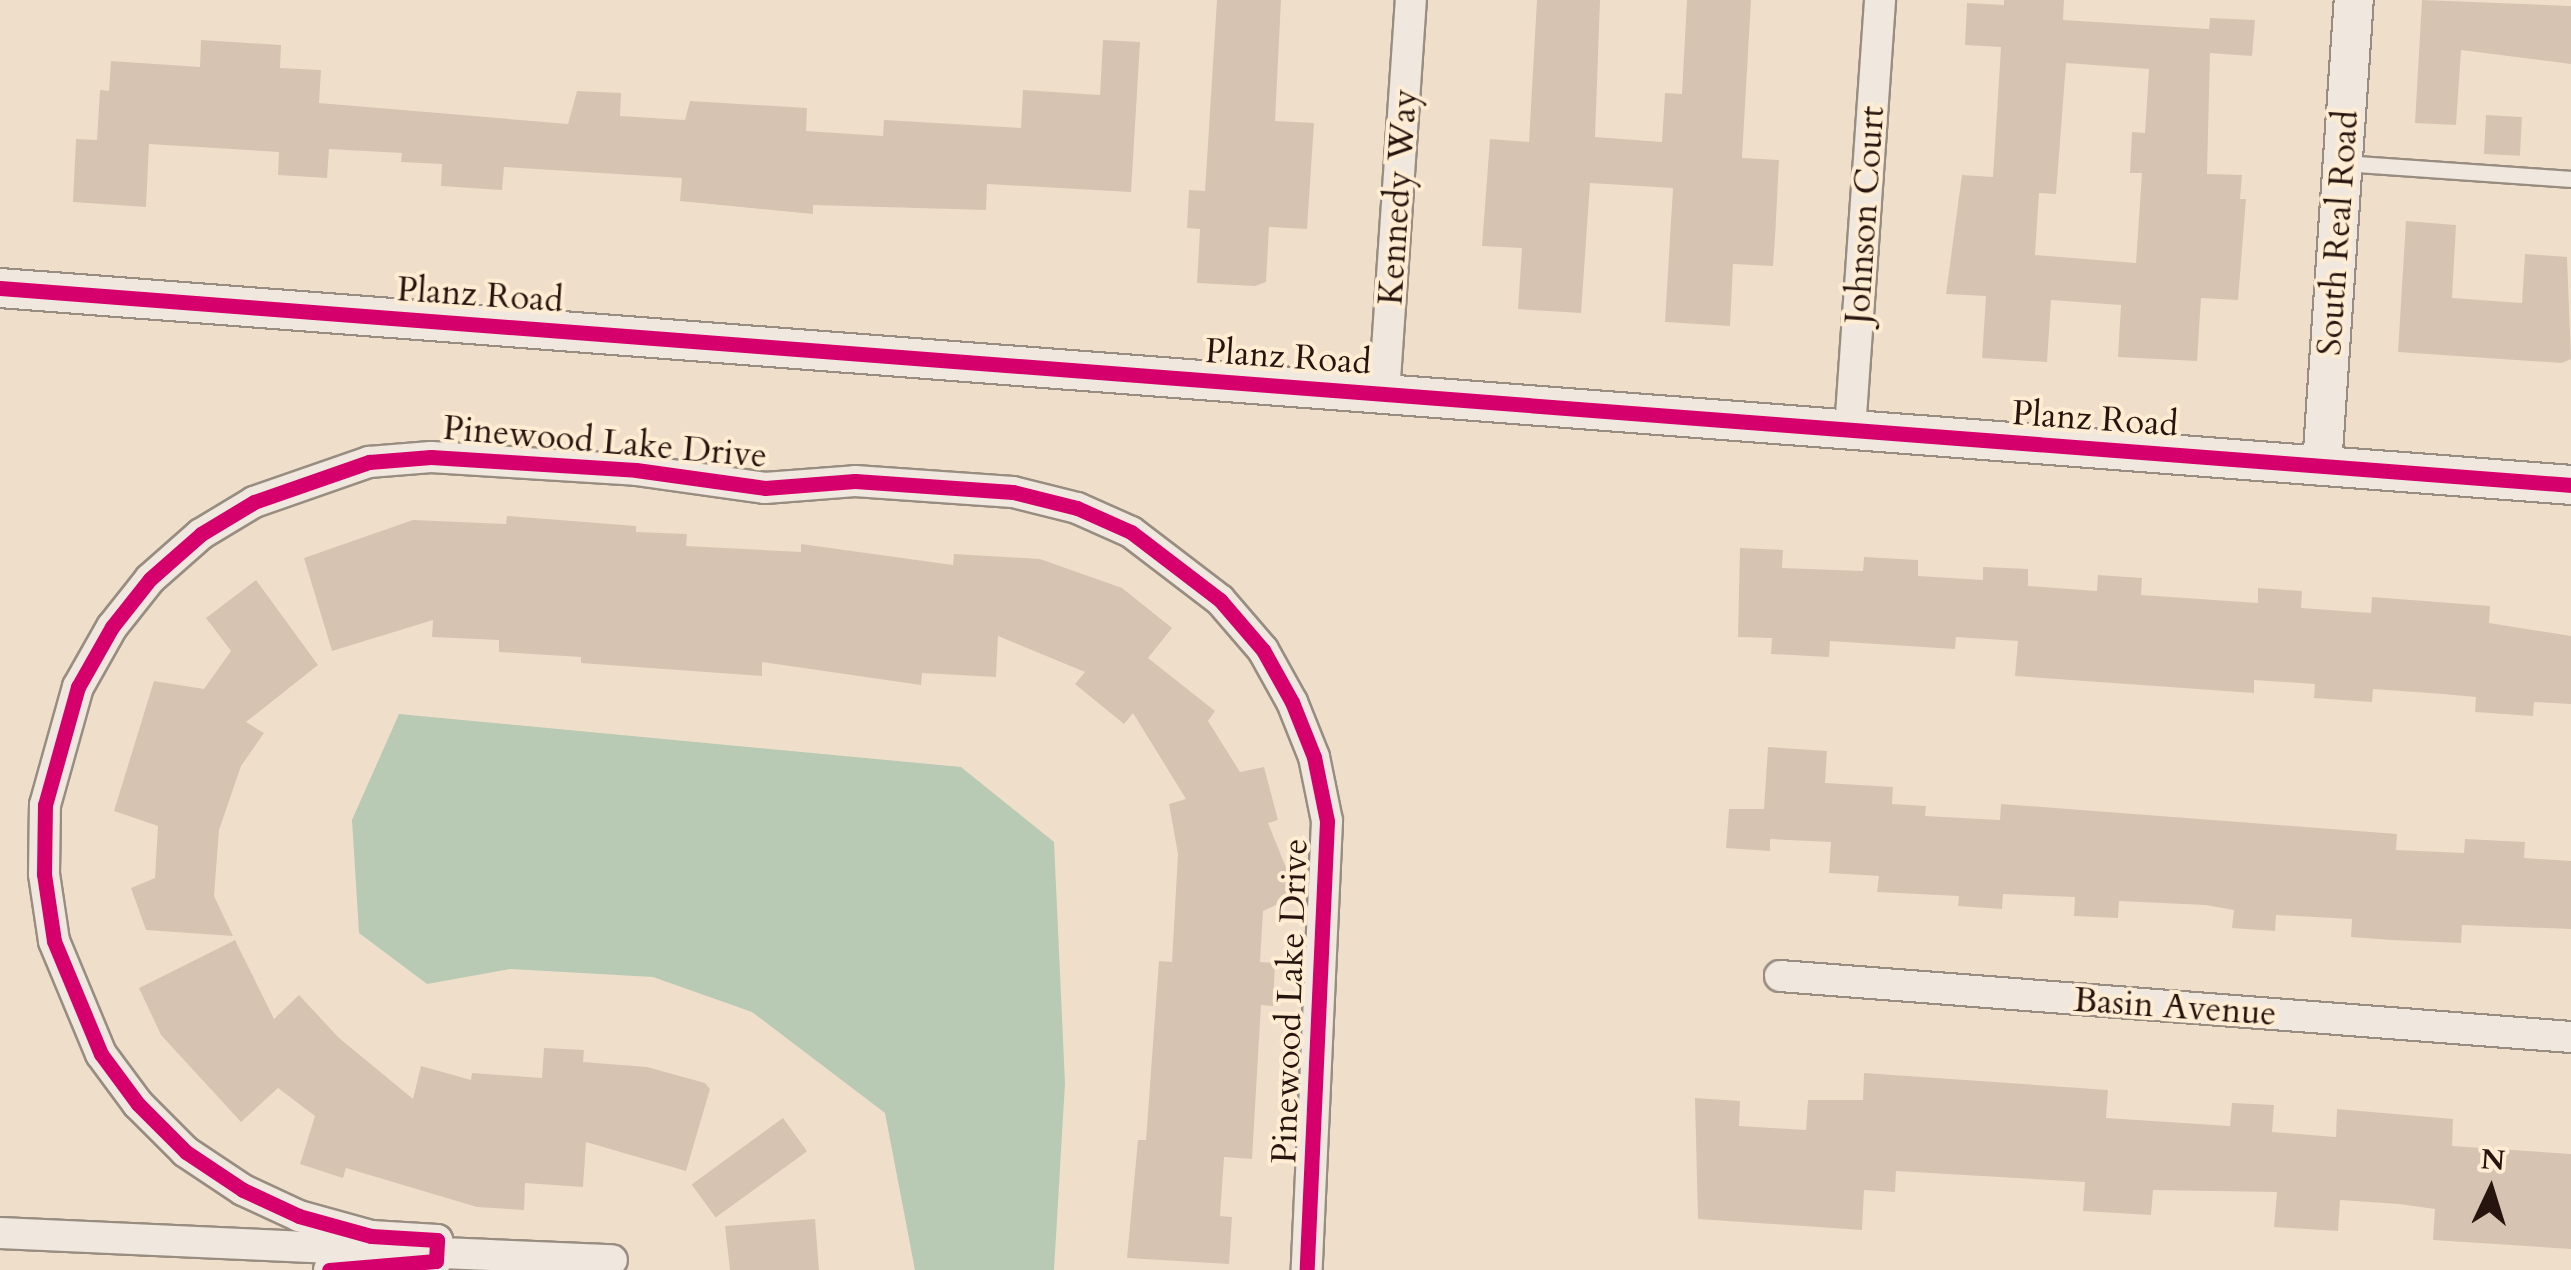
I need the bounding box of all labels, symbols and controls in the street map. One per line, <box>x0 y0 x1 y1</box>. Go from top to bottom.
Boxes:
street label: Kennedy Way <box>1370 88 1426 306</box>
street label: Johnson Court <box>1836 105 1894 325</box>
street label: South Real Road <box>2308 109 2368 357</box>
street label: Planz Road <box>395 268 565 322</box>
street label: Planz Road <box>1203 330 1373 384</box>
street label: Planz Road <box>2010 392 2180 446</box>
street label: Pinewood Lake Drive <box>441 407 769 477</box>
street label: Pinewood Lake Drive <box>1263 838 1317 1164</box>
street label: Basin Avenue <box>2072 979 2278 1035</box>
north arrow <box>2441 1140 2541 1240</box>
text: N <box>2480 1140 2507 1180</box>

